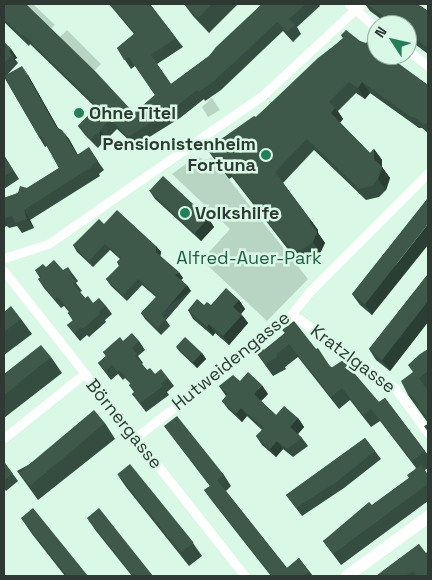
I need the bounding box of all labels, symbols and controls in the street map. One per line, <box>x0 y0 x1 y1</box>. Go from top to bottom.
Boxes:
north arrow <box>367 15 417 65</box>
text: N <box>370 23 391 41</box>
place label: Ohne Titel <box>89 102 177 124</box>
marker: Ohne Titel <box>73 107 85 119</box>
place label: Pensionistenheim Fortuna <box>103 134 256 176</box>
marker: Pensionistenheim Fortuna <box>260 149 272 161</box>
place label: Volkshilfe <box>195 202 279 224</box>
marker: Volkshilfe <box>179 207 191 219</box>
park label: Alfred-Auer-Park <box>176 247 322 269</box>
street label: Hutweidengasse <box>168 307 294 415</box>
street label: Kratzlgasse <box>306 320 400 398</box>
street label: Börnergasse <box>81 375 167 473</box>

